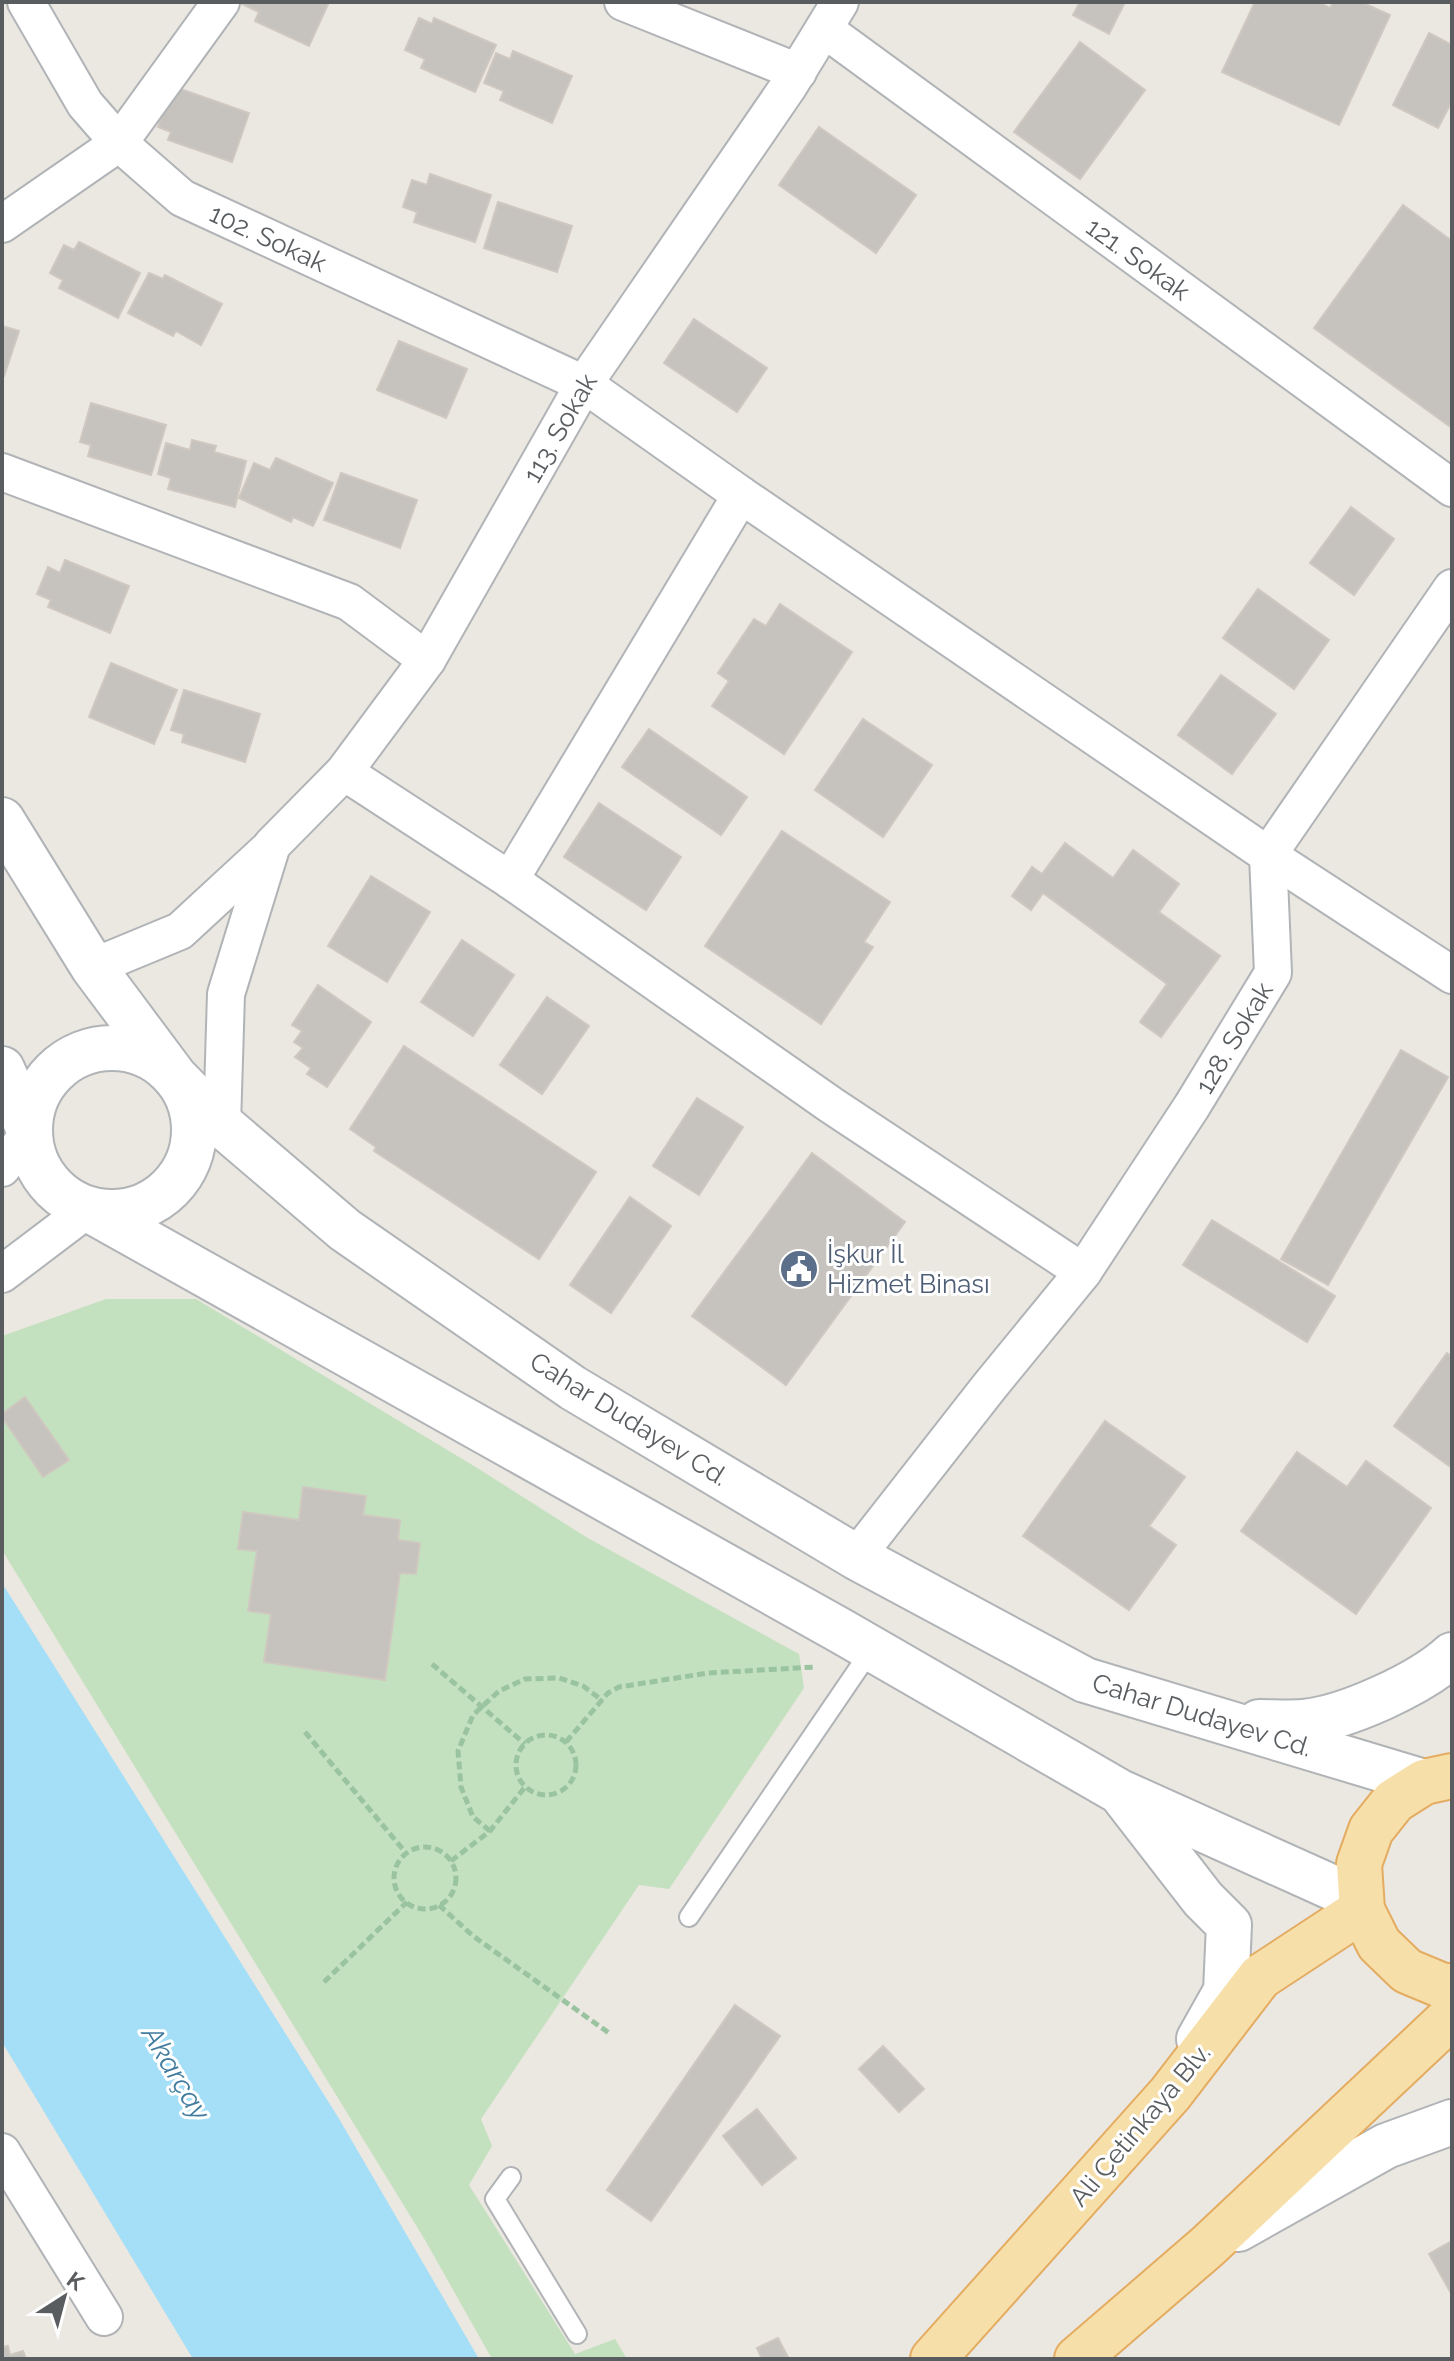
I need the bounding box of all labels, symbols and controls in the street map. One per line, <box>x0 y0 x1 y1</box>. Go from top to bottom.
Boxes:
street label: 102. Sokak <box>205 198 331 278</box>
street label: 121. Sokak <box>1081 212 1196 307</box>
street label: 113. Sokak <box>517 368 603 488</box>
street label: 128. Sokak <box>1189 977 1279 1099</box>
place label: İşkur İl Hizmet Binası <box>827 1239 990 1299</box>
public building icon: İşkur İl Hizmet Binası <box>778 1248 820 1290</box>
street label: Cahar Dudayev Cd. <box>525 1346 733 1492</box>
street label: Cahar Dudayev Cd. <box>1089 1667 1315 1763</box>
water label: Akarçay <box>134 2018 218 2127</box>
street label: Ali Çetinkaya Blv. <box>1063 2038 1217 2212</box>
north arrow <box>24 2257 104 2337</box>
text: K <box>62 2266 90 2296</box>

